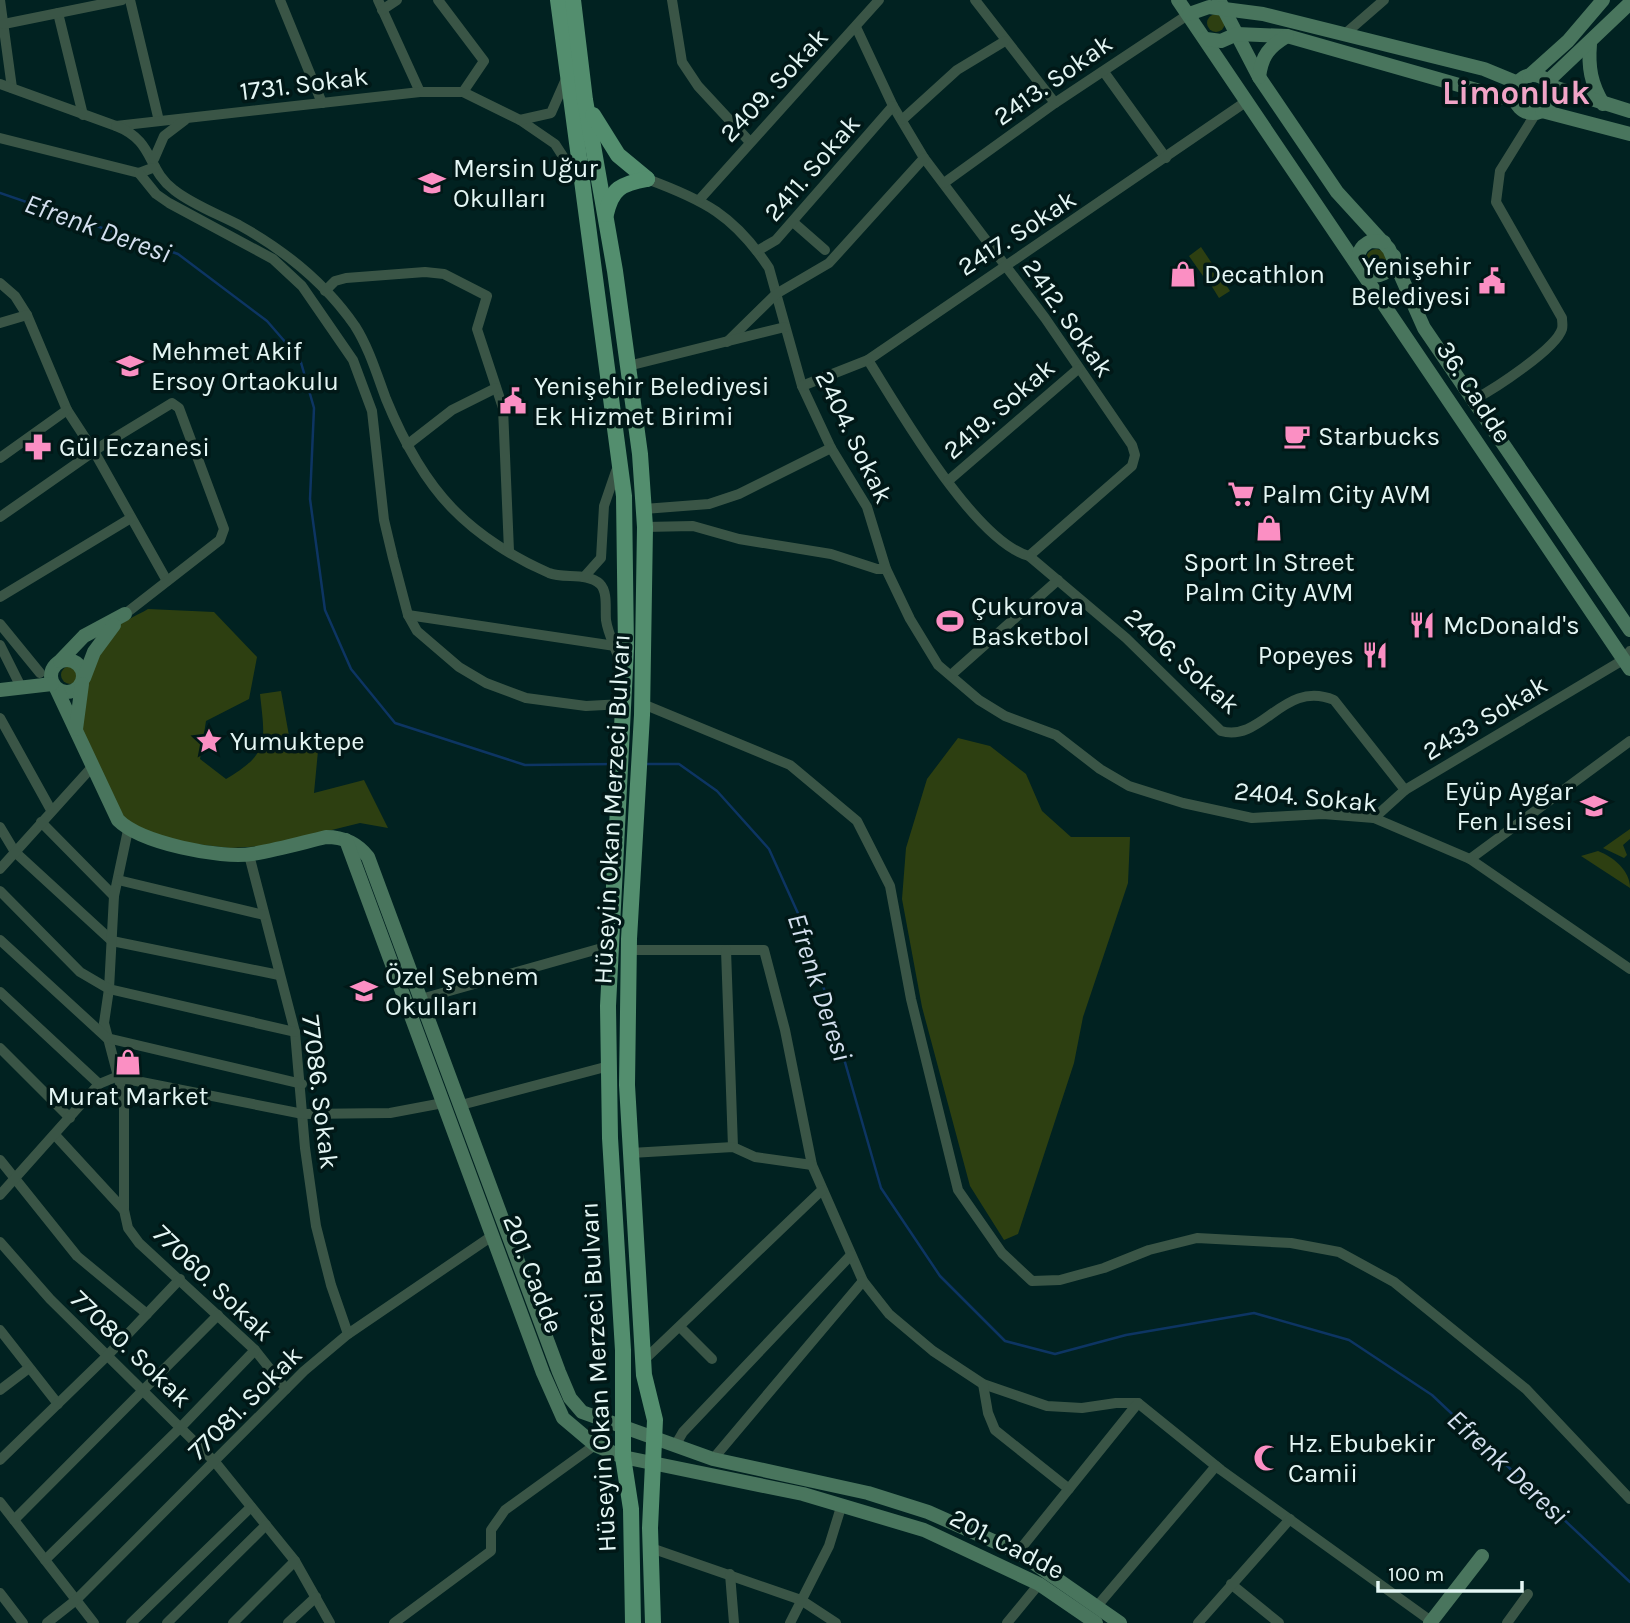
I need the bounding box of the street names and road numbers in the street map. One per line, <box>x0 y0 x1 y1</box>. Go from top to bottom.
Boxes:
street label: 2409. Sokak <box>713 22 835 148</box>
street label: 2413. Sokak <box>988 28 1118 132</box>
street label: 1731. Sokak <box>238 61 370 107</box>
street label: 2411. Sokak <box>757 108 867 228</box>
street label: 2417. Sokak <box>952 183 1082 283</box>
street label: 2412. Sokak <box>1016 253 1120 383</box>
street label: 36. Cadde <box>1430 335 1518 449</box>
street label: 2419. Sokak <box>937 352 1061 466</box>
street label: 2404. Sokak <box>809 366 899 508</box>
street label: 2406. Sokak <box>1118 601 1246 721</box>
street label: Hüseyin Okan Merzeci Bulvarı <box>587 633 637 985</box>
street label: 2433 Sokak <box>1417 669 1553 767</box>
street label: 2404. Sokak <box>1233 775 1379 819</box>
street label: 77086. Sokak <box>295 1013 345 1171</box>
street label: Hüseyin Okan Merzeci Bulvarı <box>573 1201 623 1553</box>
street label: 201. Cadde <box>496 1210 570 1338</box>
street label: 77060. Sokak <box>147 1218 279 1348</box>
street label: 77080. Sokak <box>64 1284 198 1414</box>
street label: 77081. Sokak <box>181 1339 309 1467</box>
street label: 201. Cadde <box>945 1502 1069 1586</box>

